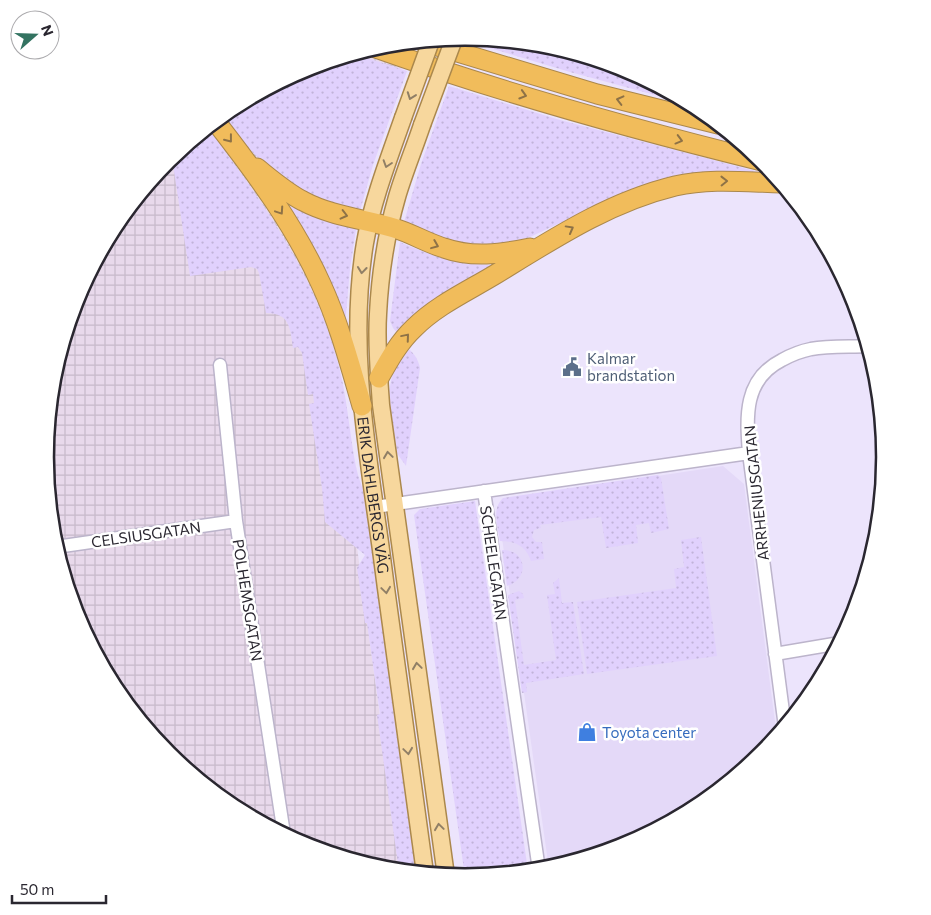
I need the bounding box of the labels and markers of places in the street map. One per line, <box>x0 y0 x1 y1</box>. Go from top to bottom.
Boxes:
place label: Kalmar brandstation <box>587 349 675 384</box>
public building icon: Kalmar brandstation <box>561 356 583 378</box>
shop icon: Toyota center <box>576 721 598 743</box>
place label: Toyota center <box>602 723 696 741</box>

